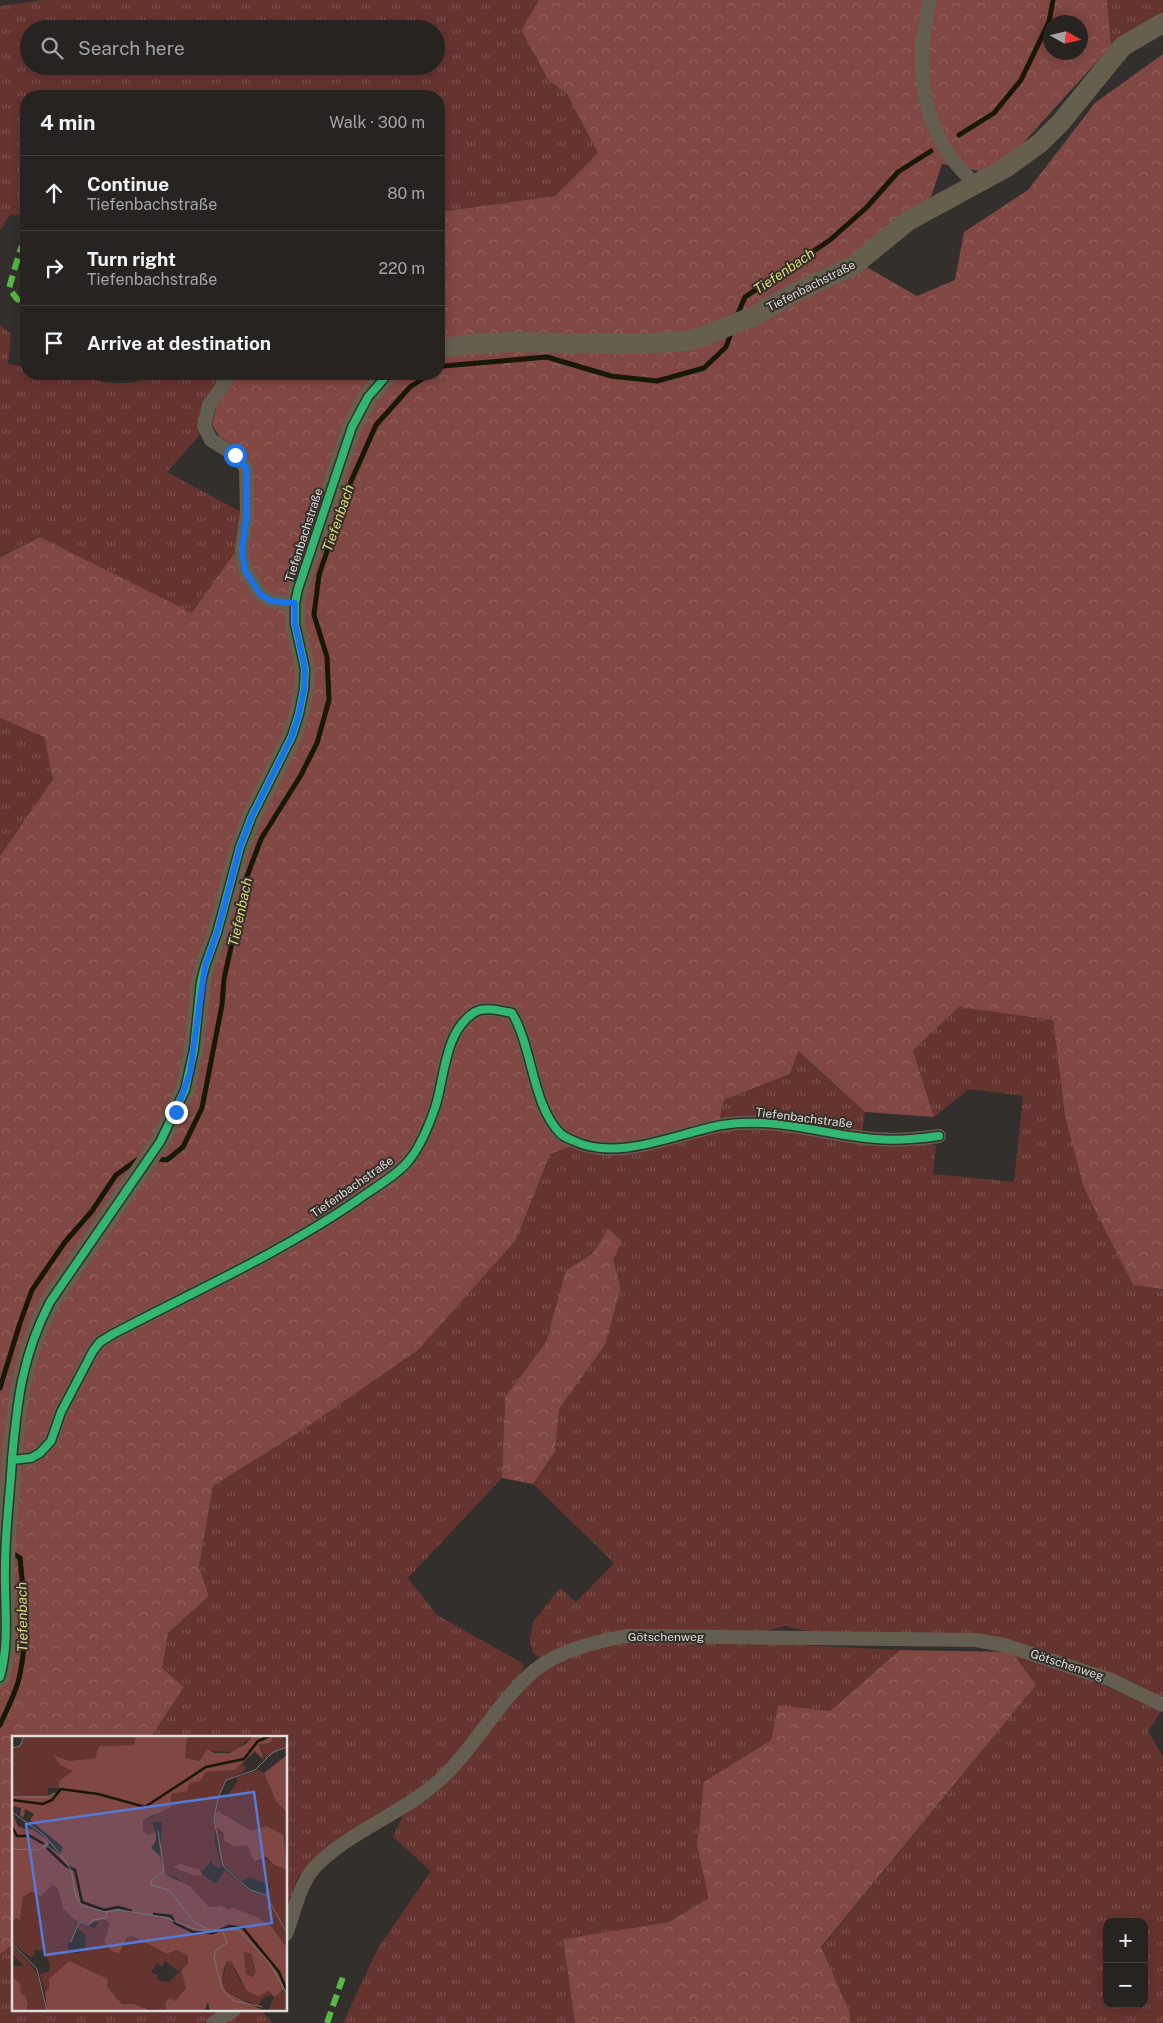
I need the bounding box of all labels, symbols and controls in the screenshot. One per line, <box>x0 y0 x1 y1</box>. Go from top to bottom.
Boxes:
north arrow <box>1043 15 1088 60</box>
search box <box>20 20 445 75</box>
icon: search <box>38 34 66 62</box>
text: Search here <box>78 37 185 59</box>
text: 4 min <box>40 110 95 135</box>
text: Walk · 300 m <box>329 113 425 132</box>
text: Continue <box>87 173 169 195</box>
icon: ahead <box>40 179 68 207</box>
text: 80 m <box>387 184 425 203</box>
text: Tiefenbachstraße <box>87 195 217 214</box>
water label: Tiefenbach <box>751 245 818 297</box>
text: Turn right <box>87 248 176 270</box>
icon: right <box>40 254 68 282</box>
street label: Tiefenbachstraße <box>764 258 858 314</box>
text: 220 m <box>378 259 425 278</box>
text: Tiefenbachstraße <box>87 270 217 289</box>
icon: arrive <box>40 329 68 357</box>
text: Arrive at destination <box>87 332 271 354</box>
route start <box>224 444 247 467</box>
water label: Tiefenbach <box>319 482 357 554</box>
street label: Tiefenbachstraße <box>282 486 326 584</box>
water label: Tiefenbach <box>225 876 255 948</box>
route end <box>165 1101 188 1124</box>
street label: Tiefenbachstraße <box>755 1105 854 1131</box>
street label: Tiefenbachstraße <box>308 1153 396 1221</box>
water label: Tiefenbach <box>13 1582 31 1652</box>
street label: Götschenweg <box>628 1630 704 1644</box>
street label: Götschenweg <box>1029 1647 1105 1683</box>
inset map <box>12 1736 288 2010</box>
map controls <box>1103 1918 1148 2008</box>
button: + <box>1103 1918 1148 1963</box>
button: − <box>1103 1963 1148 2008</box>

